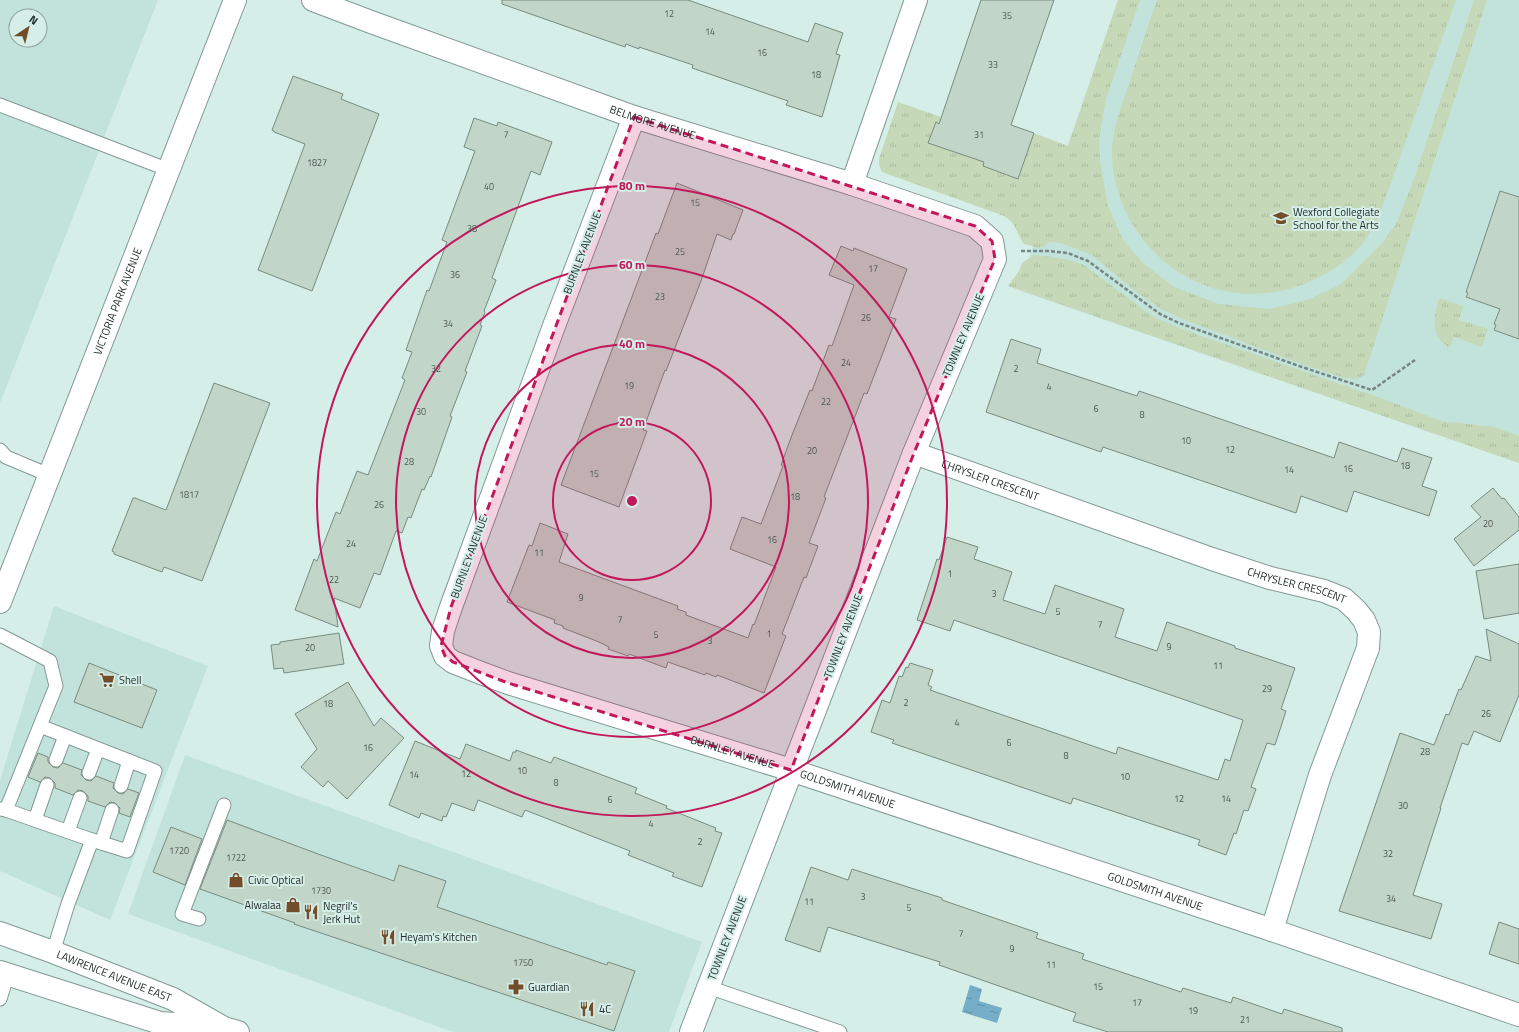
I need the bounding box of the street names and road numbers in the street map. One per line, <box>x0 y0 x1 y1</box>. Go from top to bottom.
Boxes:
street label: BELMORE AVENUE <box>607 101 698 143</box>
street label: BURNLEY AVENUE <box>559 209 605 297</box>
street label: VICTORIA PARK AVENUE <box>89 245 146 357</box>
street label: TOWNLEY AVENUE <box>938 291 988 379</box>
street label: CHRYSLER CRESCENT <box>939 455 1041 505</box>
street label: BURNLEY AVENUE <box>447 513 491 601</box>
street label: CHRYSLER CRESCENT <box>1245 563 1349 607</box>
street label: TOWNLEY AVENUE <box>820 592 866 680</box>
street label: BURNLEY AVENUE <box>688 732 777 772</box>
street label: GOLDSMITH AVENUE <box>798 766 897 812</box>
street label: GOLDSMITH AVENUE <box>1105 868 1205 914</box>
street label: TOWNLEY AVENUE <box>704 894 750 982</box>
street label: LAWRENCE AVENUE EAST <box>54 946 174 1006</box>

